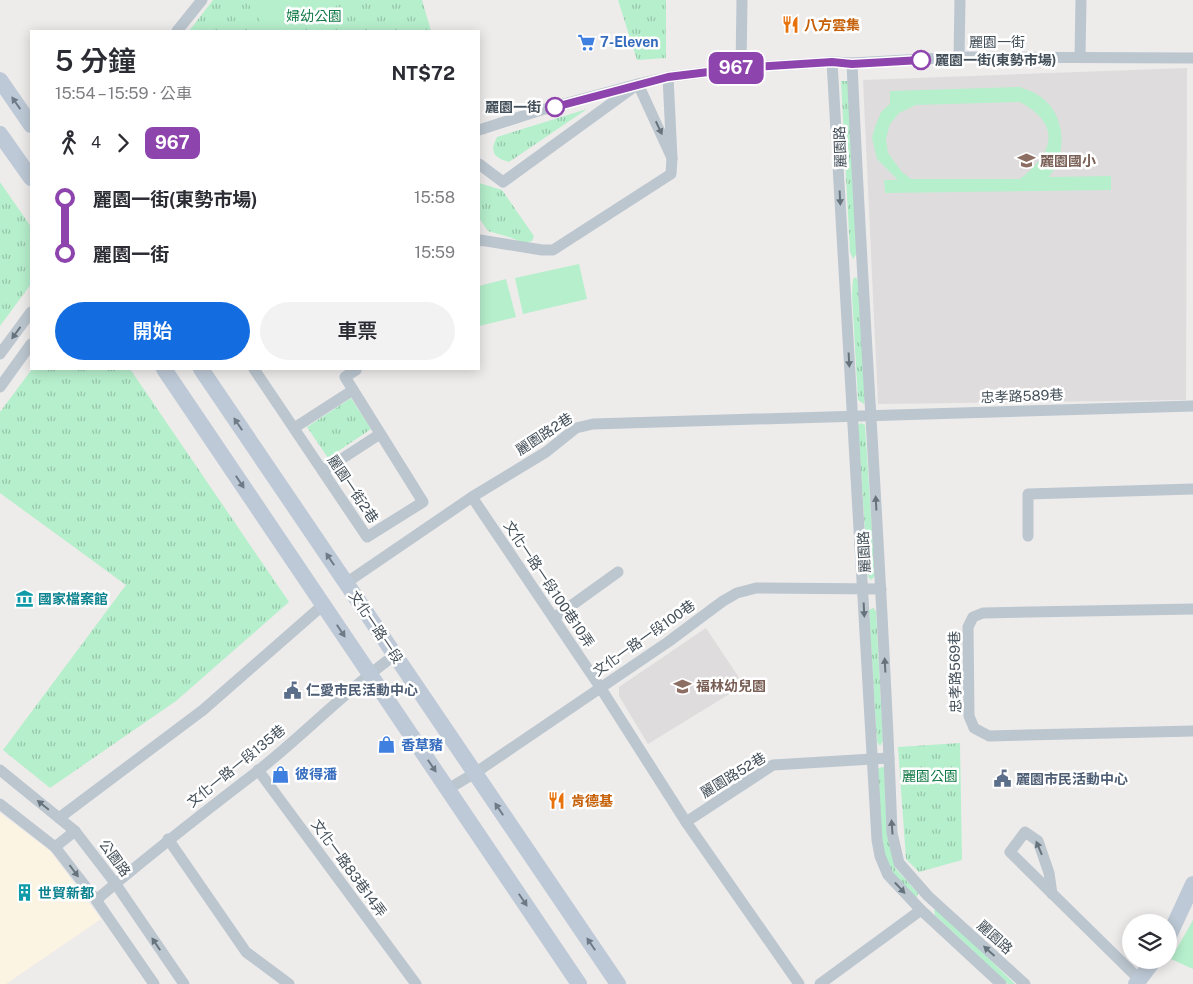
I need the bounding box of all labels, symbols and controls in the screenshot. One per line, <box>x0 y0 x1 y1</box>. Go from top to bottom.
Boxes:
park label: 婦幼公園 <box>286 8 342 24</box>
restaurant icon: 八方雲集 <box>780 15 800 35</box>
place label: 八方雲集 <box>804 17 860 33</box>
supermarket icon: 7-Eleven <box>576 32 596 52</box>
place label: 7-Eleven <box>600 34 659 50</box>
street label: 麗園一街 <box>969 34 1025 50</box>
text: 5 分鐘 <box>55 44 136 77</box>
marker: 麗園一街(東勢市場) <box>911 50 931 70</box>
line badge: 967 <box>707 52 765 84</box>
place label: 麗園一街(東勢市場) <box>935 52 1056 68</box>
text: 967 <box>719 57 753 78</box>
text: NT$72 <box>391 62 455 84</box>
text: 15:54 – 15:59 · 公車 <box>55 84 192 103</box>
one-way arrow <box>11 96 21 110</box>
marker: 麗園一街 <box>545 97 565 117</box>
place label: 麗園一街 <box>485 99 541 115</box>
one-way arrow <box>655 121 663 135</box>
street label: 麗園路 <box>831 126 849 168</box>
icon: walk <box>55 129 83 157</box>
icon: forward <box>109 129 137 157</box>
text: 967 <box>155 132 190 153</box>
text: 4 <box>91 133 101 152</box>
school or university icon: 麗園國小 <box>1016 151 1036 171</box>
place label: 麗園國小 <box>1040 153 1096 169</box>
text: 麗園一街(東勢市場) <box>93 188 258 210</box>
text: 15:58 <box>414 188 455 207</box>
one-way arrow <box>837 190 845 206</box>
text: 麗園一街 <box>93 243 169 265</box>
text: 15:59 <box>414 243 455 262</box>
button: 開始 <box>55 302 250 360</box>
button: 車票 <box>260 302 455 360</box>
one-way arrow <box>10 326 21 339</box>
one-way arrow <box>846 352 854 368</box>
street label: 忠孝路589巷 <box>980 387 1064 405</box>
street label: 麗園路2巷 <box>513 410 575 458</box>
one-way arrow <box>234 417 243 431</box>
street label: 麗園一街2巷 <box>324 452 382 526</box>
one-way arrow <box>235 475 245 488</box>
one-way arrow <box>872 494 880 510</box>
street label: 文化一路一段100巷10弄 <box>501 518 597 650</box>
street label: 麗園路 <box>855 531 873 573</box>
one-way arrow <box>325 552 335 565</box>
street label: 文化一路一段 <box>346 588 406 666</box>
museum icon: 國家檔案館 <box>14 589 34 609</box>
place label: 國家檔案館 <box>38 591 108 607</box>
street label: 文化一路一段100巷 <box>590 597 698 679</box>
one-way arrow <box>861 602 869 618</box>
one-way arrow <box>336 624 346 638</box>
street label: 忠孝路569巷 <box>946 631 964 713</box>
one-way arrow <box>881 657 889 673</box>
school or university icon: 福林幼兒園 <box>672 676 692 696</box>
place label: 福林幼兒園 <box>696 678 766 694</box>
public building icon: 仁愛市民活動中心 <box>282 680 302 700</box>
place label: 仁愛市民活動中心 <box>306 682 418 698</box>
street label: 文化一路一段135巷 <box>184 722 288 810</box>
shop icon: 香草豬 <box>377 735 397 755</box>
place label: 香草豬 <box>401 737 443 753</box>
street label: 麗園路52巷 <box>697 749 769 801</box>
one-way arrow <box>427 759 437 772</box>
shop icon: 彼得潘 <box>271 764 291 784</box>
place label: 彼得潘 <box>295 766 337 782</box>
park label: 麗園公園 <box>902 768 958 784</box>
public building icon: 麗園市民活動中心 <box>992 769 1012 789</box>
place label: 麗園市民活動中心 <box>1016 771 1128 787</box>
restaurant icon: 肯德基 <box>547 791 567 811</box>
place label: 肯德基 <box>571 793 613 809</box>
one-way arrow <box>37 800 50 811</box>
one-way arrow <box>494 802 504 816</box>
street label: 文化一路83巷14弄 <box>308 816 390 920</box>
one-way arrow <box>888 819 896 835</box>
street label: 公園路 <box>96 836 134 880</box>
one-way arrow <box>1035 841 1043 855</box>
one-way arrow <box>69 864 80 877</box>
one-way arrow <box>894 881 906 893</box>
building icon: 世貿新都 <box>14 883 34 903</box>
place label: 世貿新都 <box>38 885 94 901</box>
one-way arrow <box>518 894 528 907</box>
map controls <box>1122 914 1177 969</box>
button: layers <box>1122 914 1177 969</box>
street label: 麗園路 <box>974 917 1016 957</box>
one-way arrow <box>151 937 161 951</box>
one-way arrow <box>586 937 595 950</box>
one-way arrow <box>983 945 995 957</box>

